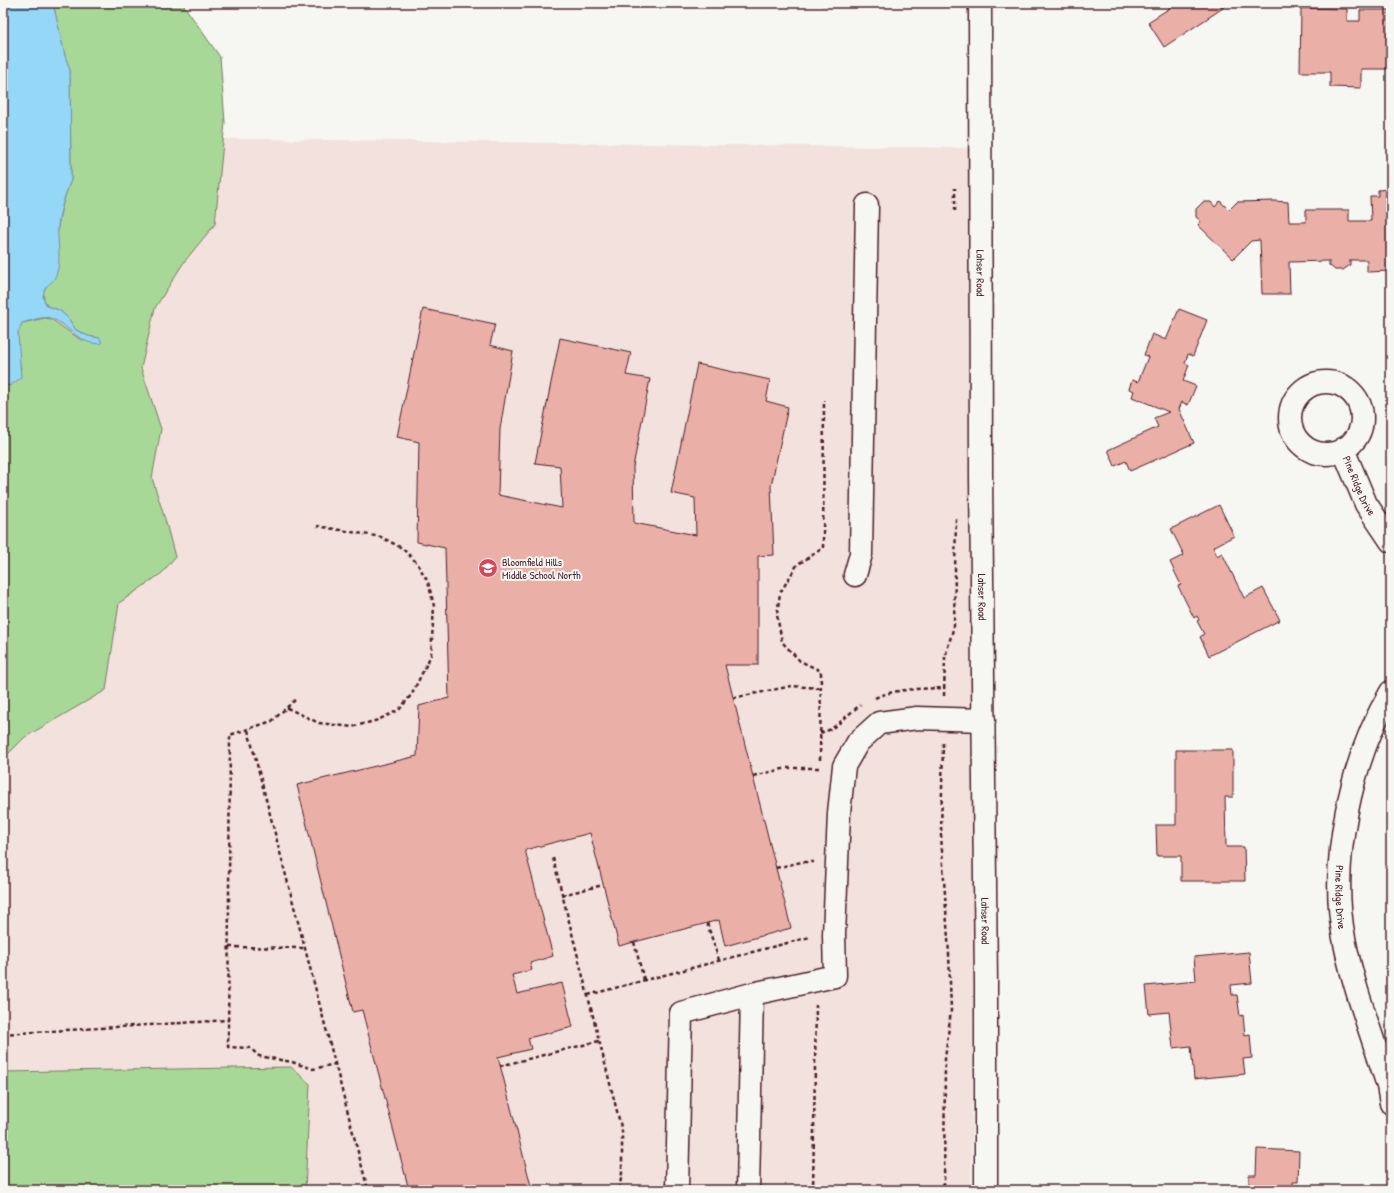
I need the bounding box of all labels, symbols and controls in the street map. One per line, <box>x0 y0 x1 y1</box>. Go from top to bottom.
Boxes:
street label: Lahser Road <box>974 250 988 297</box>
street label: Pine Ridge Drive <box>1340 454 1379 519</box>
place label: Bloomfield Hills Middle School North <box>502 555 581 582</box>
school or university icon: Bloomfield Hills Middle School North <box>477 557 499 579</box>
street label: Lahser Road <box>975 574 989 621</box>
street label: Pine Ridge Drive <box>1332 865 1349 931</box>
street label: Lahser Road <box>978 898 993 945</box>

